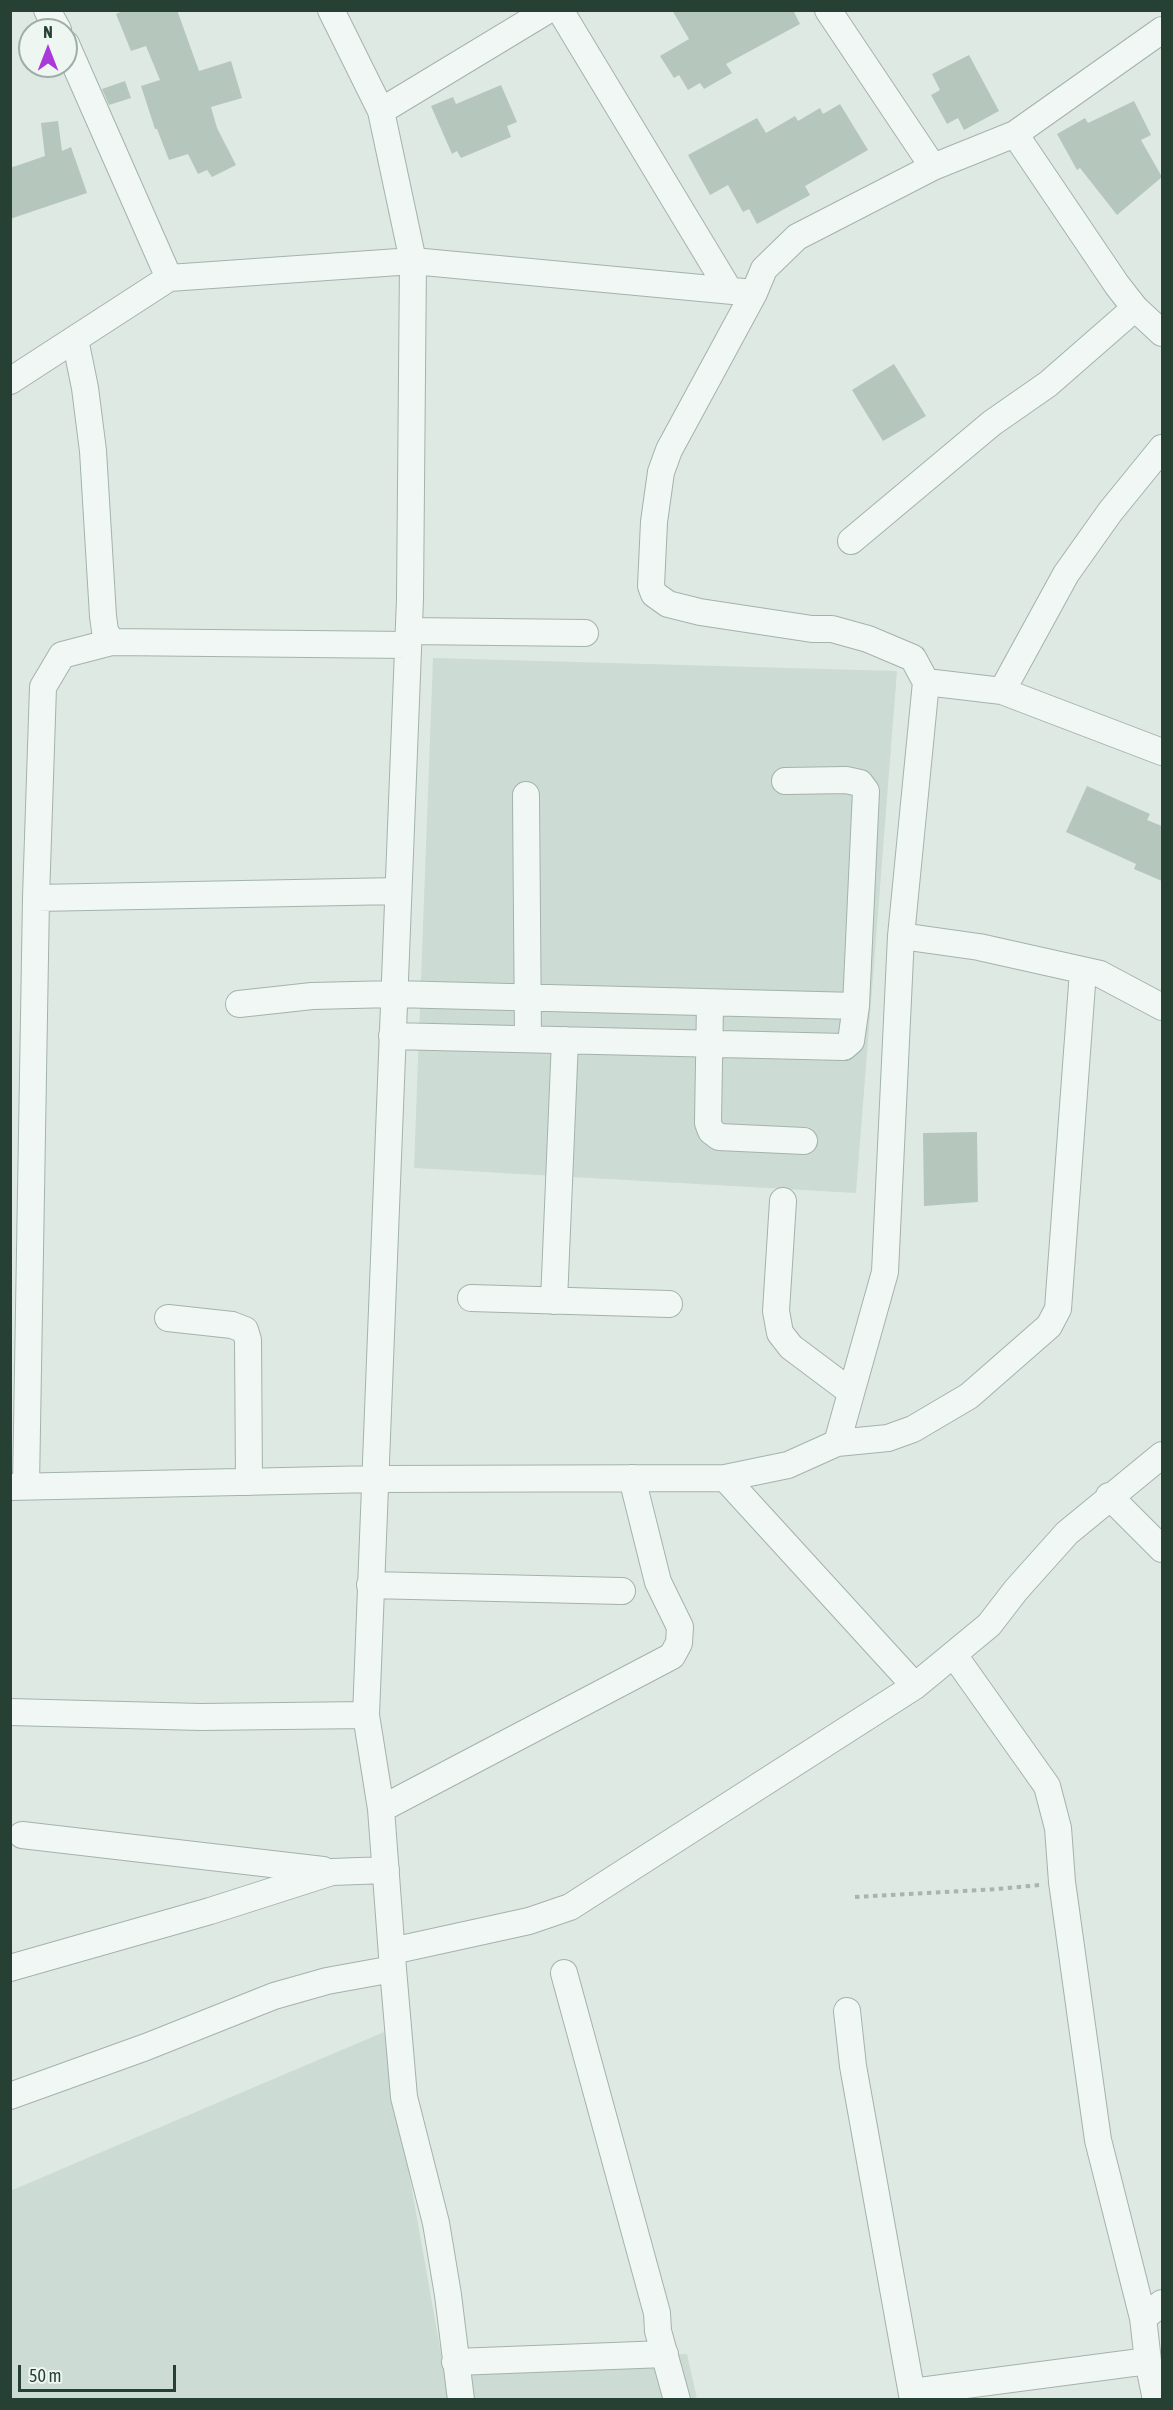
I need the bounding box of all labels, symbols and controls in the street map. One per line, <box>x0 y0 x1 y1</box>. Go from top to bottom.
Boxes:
north arrow <box>18 18 78 78</box>
text: N <box>43 23 53 41</box>
scale bar <box>21 2353 178 2391</box>
text: 50 m <box>29 2365 61 2386</box>

